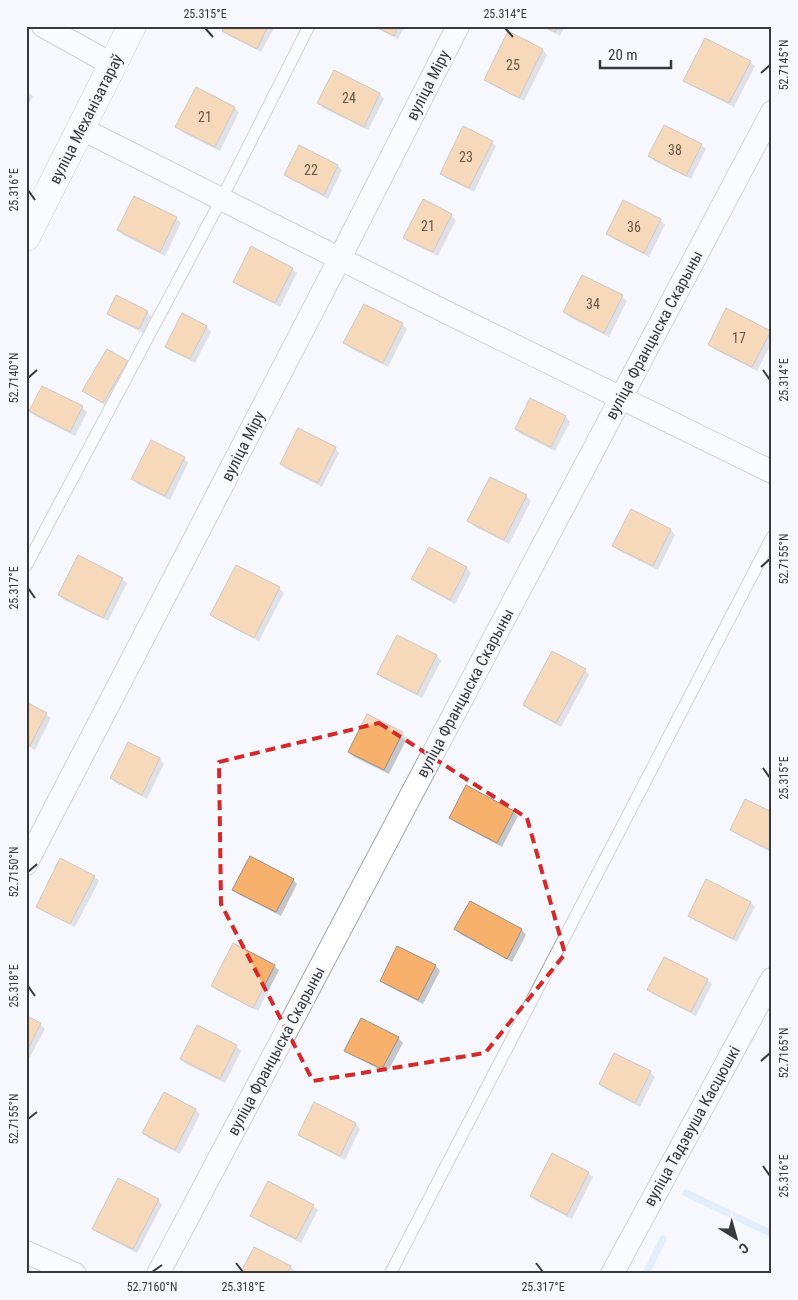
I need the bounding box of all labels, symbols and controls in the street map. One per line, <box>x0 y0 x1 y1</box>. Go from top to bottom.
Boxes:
text: 25.315°E <box>183 7 227 21</box>
text: 25.314°E <box>483 7 527 21</box>
scale bar <box>600 38 672 70</box>
text: 52.7145°N <box>777 40 791 90</box>
street label: вуліца Міру <box>402 46 454 123</box>
text: 20 m <box>608 46 638 64</box>
street label: вуліца Механізатараў <box>45 51 127 187</box>
house number: 25 <box>506 57 520 73</box>
house number: 24 <box>342 90 356 106</box>
house number: 21 <box>198 109 212 125</box>
house number: 38 <box>668 142 682 158</box>
house number: 23 <box>459 149 473 165</box>
house number: 22 <box>304 162 318 178</box>
text: 25.316°E <box>7 168 21 212</box>
house number: 21 <box>421 218 435 234</box>
house number: 36 <box>627 219 641 235</box>
street label: вуліца Францыска Скарыны <box>601 247 707 423</box>
house number: 34 <box>586 296 600 312</box>
house number: 17 <box>732 330 746 346</box>
text: 52.7140°N <box>7 353 21 403</box>
text: 25.314°E <box>777 358 791 402</box>
street label: вуліца Міру <box>217 407 269 484</box>
text: 52.7155°N <box>777 534 791 584</box>
text: 25.317°E <box>7 566 21 610</box>
street label: вуліца Францыска Скарыны <box>412 605 518 781</box>
text: 25.315°E <box>777 756 791 800</box>
text: 52.7150°N <box>7 847 21 897</box>
street label: вуліца Францыска Скарыны <box>223 963 329 1139</box>
text: 25.318°E <box>7 964 21 1008</box>
text: 52.7165°N <box>777 1028 791 1078</box>
street label: вуліца Тадэвуша Касцюшкі <box>640 1043 744 1209</box>
text: 52.7155°N <box>7 1094 21 1144</box>
text: 25.316°E <box>777 1154 791 1198</box>
north arrow <box>710 1212 760 1262</box>
text: С <box>736 1240 752 1257</box>
text: 52.7160°N <box>127 1280 177 1294</box>
text: 25.318°E <box>221 1280 265 1294</box>
text: 25.317°E <box>521 1280 565 1294</box>

